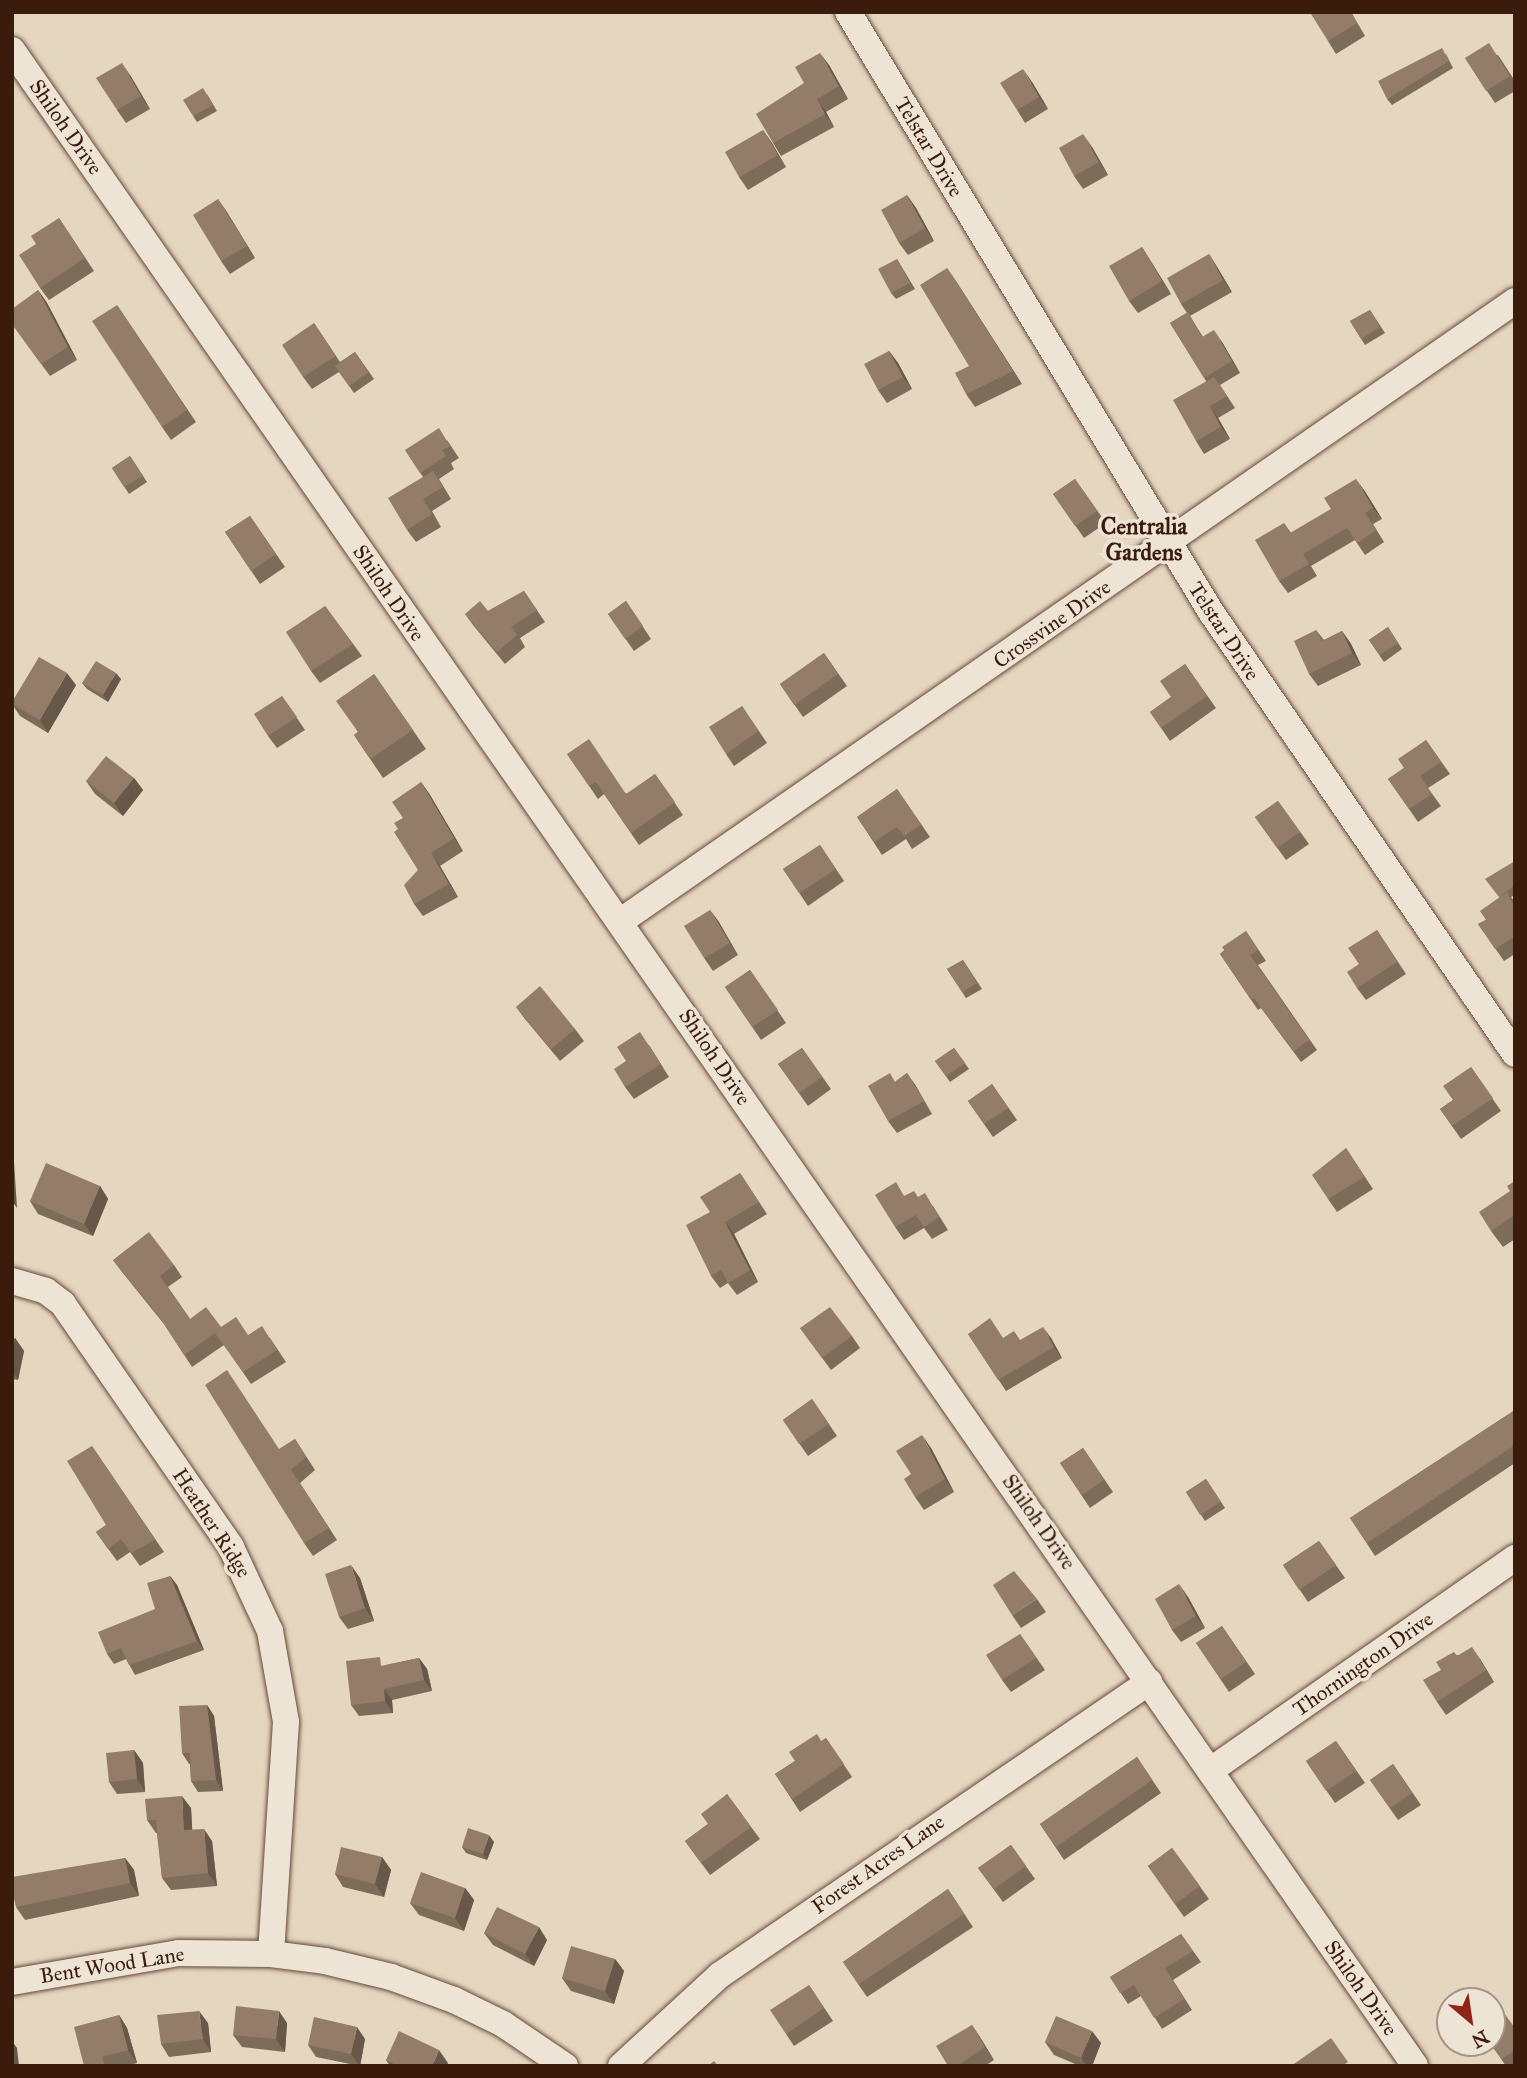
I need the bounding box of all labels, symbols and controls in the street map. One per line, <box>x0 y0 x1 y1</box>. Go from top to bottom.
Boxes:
street label: Shiloh Drive <box>24 75 108 179</box>
street label: Telstar Drive <box>889 92 969 202</box>
district label: Centralia Gardens <box>1101 512 1187 566</box>
street label: Shiloh Drive <box>348 540 430 646</box>
street label: Crossvine Drive <box>989 574 1115 674</box>
street label: Telstar Drive <box>1183 577 1265 685</box>
street label: Shiloh Drive <box>674 1004 756 1110</box>
street label: Heather Ridge <box>167 1464 257 1582</box>
street label: Shiloh Drive <box>997 1470 1081 1574</box>
street label: Thornington Drive <box>1288 1606 1438 1722</box>
street label: Forest Acres Lane <box>807 1809 949 1919</box>
street label: Shiloh Drive <box>1319 1936 1403 2040</box>
street label: Bent Wood Lane <box>38 1941 186 1989</box>
north arrow <box>1436 1987 1506 2057</box>
text: N <box>1468 2025 1493 2053</box>

